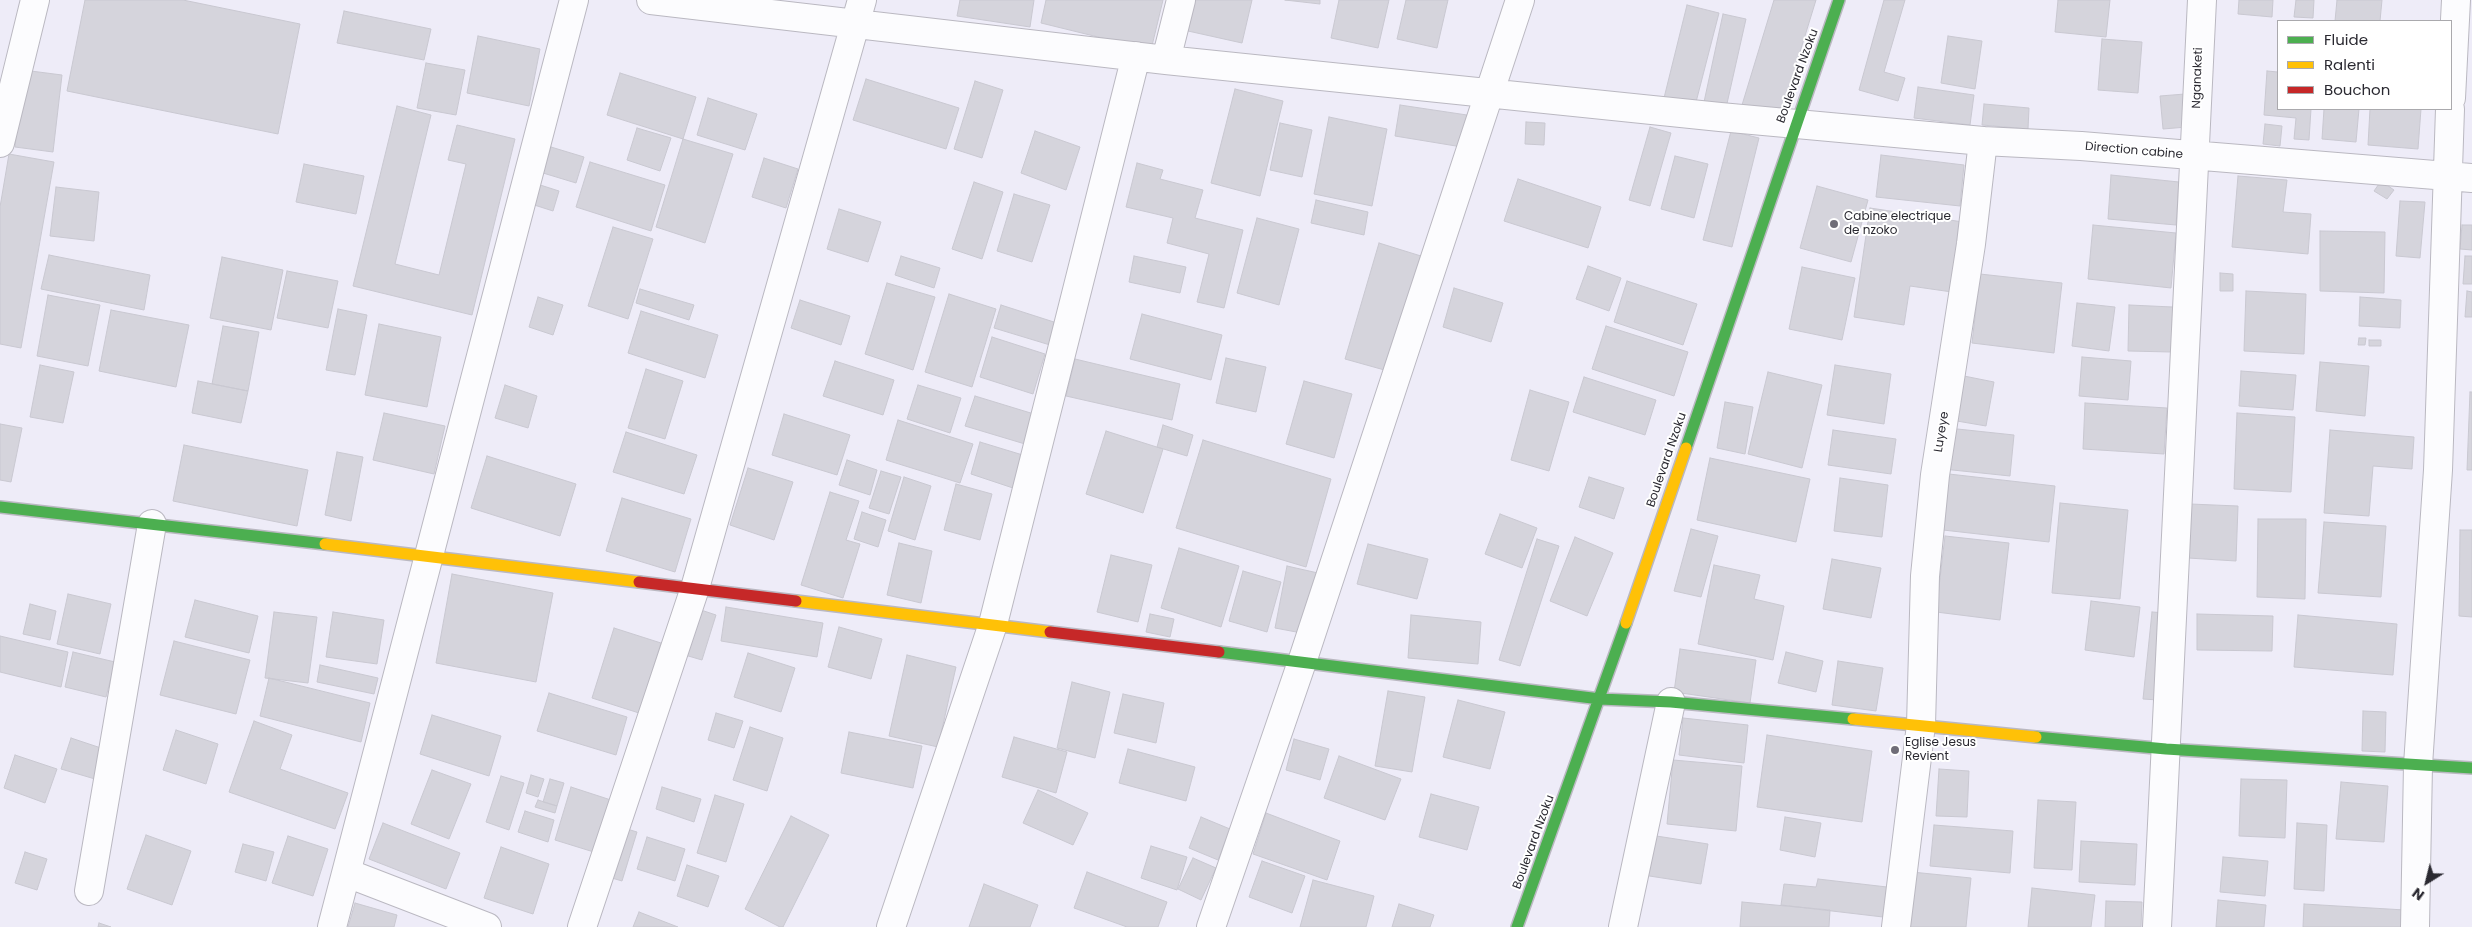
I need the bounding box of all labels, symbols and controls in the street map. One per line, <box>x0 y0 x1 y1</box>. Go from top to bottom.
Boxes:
legend <box>2277 20 2452 110</box>
street label: Boulevard Nzoku <box>1774 27 1822 125</box>
text: Fluide <box>2324 29 2368 50</box>
street label: Nganaketi <box>2190 47 2206 109</box>
text: Ralenti <box>2324 54 2375 75</box>
text: Bouchon <box>2324 79 2390 100</box>
street label: Direction cabine <box>2085 140 2183 162</box>
place label: Cabine electrique de nzoko <box>1844 210 1951 238</box>
marker: Cabine electrique de nzoko <box>1828 218 1840 230</box>
street label: Luyeye <box>1932 410 1952 454</box>
street label: Boulevard Nzoku <box>1644 411 1690 509</box>
place label: Eglise Jesus Revient <box>1905 736 1976 764</box>
marker: Eglise Jesus Revient <box>1889 744 1901 756</box>
street label: Boulevard Nzoku <box>1510 793 1558 891</box>
north arrow <box>2402 857 2452 907</box>
text: N <box>2408 883 2428 905</box>

